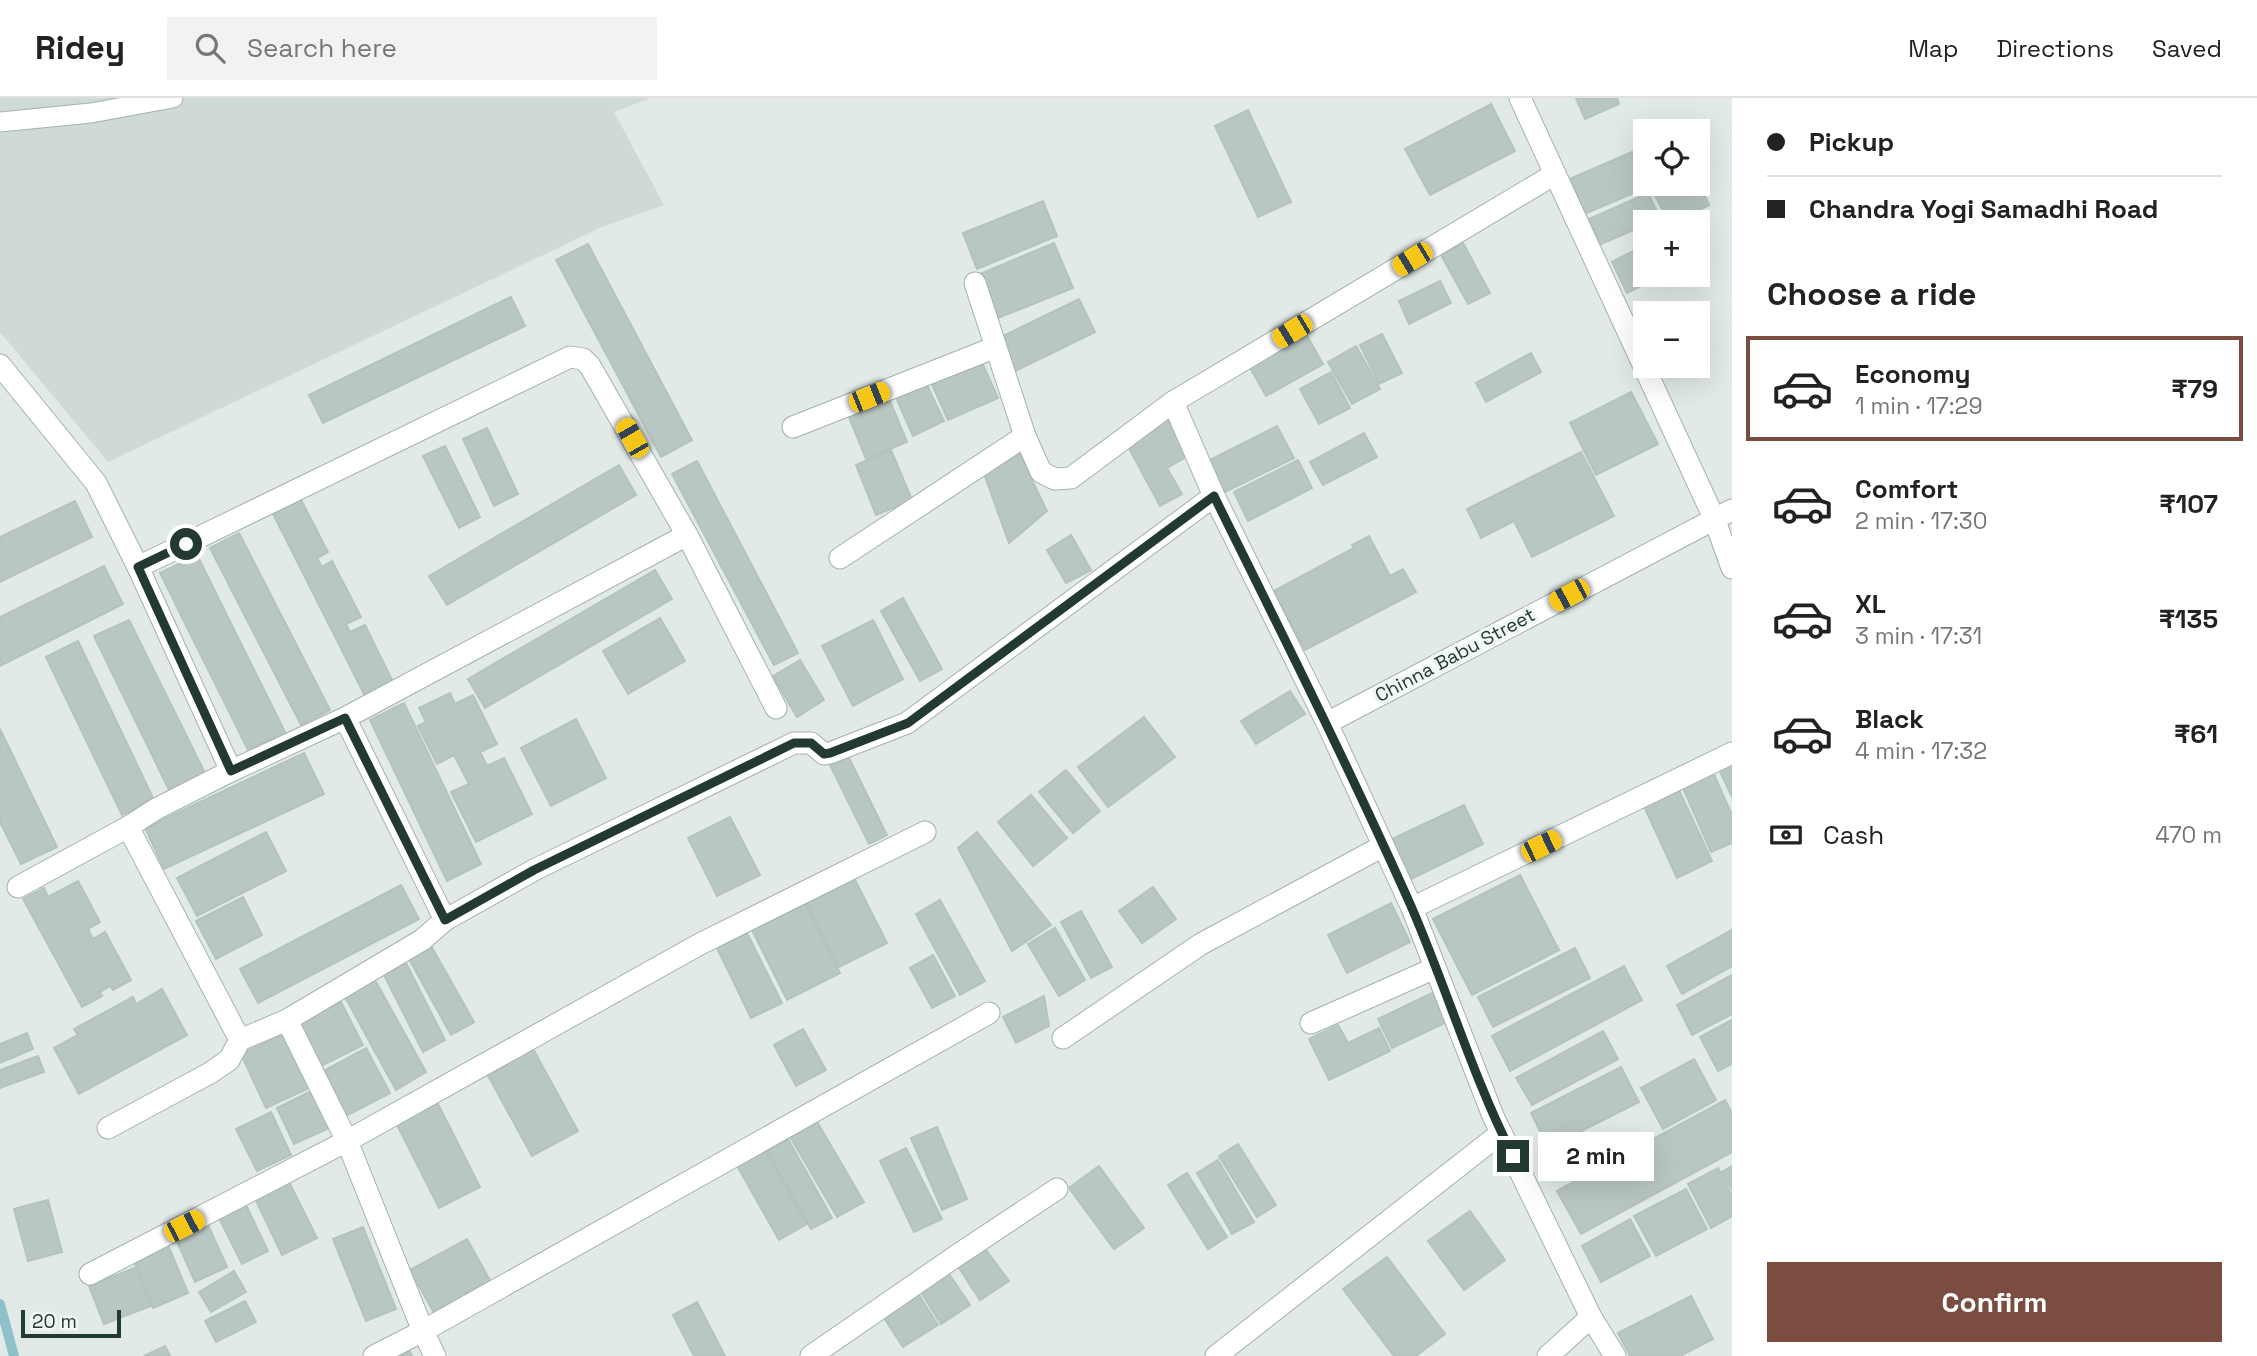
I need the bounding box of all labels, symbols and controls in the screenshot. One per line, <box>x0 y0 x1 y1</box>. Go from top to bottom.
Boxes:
search box <box>167 17 657 80</box>
text: Ridey <box>35 27 125 69</box>
icon: search <box>191 29 229 67</box>
text: Search here <box>247 31 397 65</box>
text: Map <box>1908 33 1958 64</box>
text: Directions <box>1996 33 2114 64</box>
text: Saved <box>2152 33 2222 64</box>
map controls <box>1633 119 1710 378</box>
button: locate <box>1633 119 1710 196</box>
text: Pickup <box>1809 125 1894 159</box>
text: Chandra Yogi Samadhi Road <box>1809 192 2158 226</box>
button: + <box>1633 210 1710 287</box>
car <box>1389 239 1436 279</box>
text: Choose a ride <box>1767 274 1977 314</box>
button: − <box>1633 301 1710 378</box>
car <box>1269 311 1316 351</box>
icon: car <box>1771 357 1834 420</box>
text: Economy <box>1855 357 1971 391</box>
text: ₹79 <box>2171 372 2218 406</box>
car <box>846 379 893 415</box>
text: 1 min · 17:29 <box>1855 391 1982 421</box>
car <box>613 415 652 461</box>
icon: car <box>1771 472 1834 535</box>
text: Comfort <box>1855 472 1958 506</box>
text: ₹107 <box>2159 487 2218 521</box>
text: 2 min · 17:30 <box>1855 506 1987 536</box>
route start <box>170 528 202 560</box>
car <box>1546 576 1593 614</box>
icon: car <box>1771 587 1834 650</box>
text: XL <box>1855 587 1886 621</box>
street label: Chinna Babu Street <box>1371 602 1539 708</box>
text: ₹135 <box>2159 602 2218 636</box>
text: 3 min · 17:31 <box>1855 621 1982 651</box>
icon: car <box>1771 702 1834 765</box>
text: Black <box>1855 702 1924 736</box>
text: ₹61 <box>2174 717 2218 751</box>
text: 4 min · 17:32 <box>1855 736 1987 766</box>
icon: cash <box>1767 816 1805 854</box>
text: Cash <box>1823 818 1884 852</box>
text: 470 m <box>2155 820 2222 850</box>
car <box>1518 827 1565 865</box>
callout: 2 min <box>1538 1132 1653 1180</box>
route end <box>1497 1140 1529 1172</box>
text: 2 min <box>1566 1141 1626 1171</box>
car <box>161 1207 208 1245</box>
button: Confirm <box>1767 1262 2222 1342</box>
scale bar <box>21 1307 121 1339</box>
text: 20 m <box>32 1309 77 1334</box>

